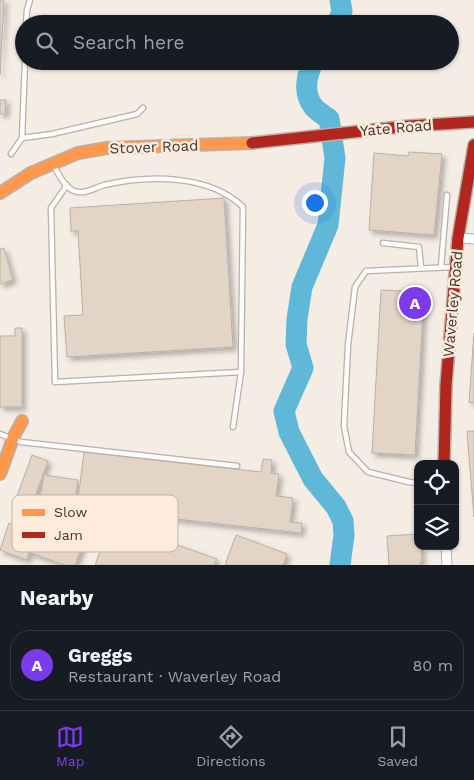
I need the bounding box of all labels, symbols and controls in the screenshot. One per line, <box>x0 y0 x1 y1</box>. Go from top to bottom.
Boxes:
search box <box>15 15 459 70</box>
icon: search <box>33 29 61 57</box>
text: Search here <box>73 31 184 54</box>
street label: Yate Road <box>359 116 433 140</box>
street label: Stover Road <box>109 136 199 158</box>
your location <box>302 190 328 216</box>
street label: Waverley Road <box>439 250 467 358</box>
pin: A <box>399 284 431 322</box>
map controls <box>414 460 459 550</box>
button: locate <box>414 460 459 505</box>
legend <box>12 495 178 552</box>
text: Slow <box>54 504 87 520</box>
button: layers <box>414 505 459 550</box>
text: Jam <box>54 527 83 543</box>
text: Nearby <box>20 585 93 610</box>
text: Greggs <box>68 644 132 667</box>
text: A <box>32 656 42 675</box>
text: 80 m <box>412 656 453 675</box>
text: Restaurant · Waverley Road <box>68 667 281 686</box>
tab: Map <box>56 723 85 769</box>
tab: Directions <box>196 723 266 769</box>
tab: Saved <box>377 723 418 769</box>

